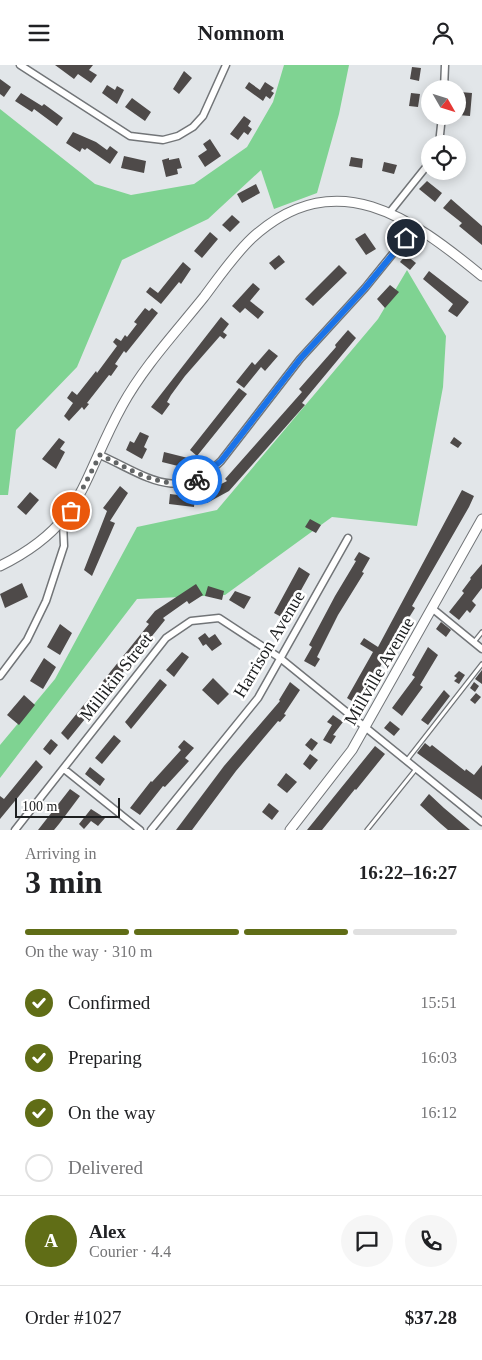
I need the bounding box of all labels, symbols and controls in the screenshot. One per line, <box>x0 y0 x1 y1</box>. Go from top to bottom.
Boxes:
icon: menu <box>25 19 53 47</box>
icon: person <box>429 19 457 47</box>
text: Nomnom <box>198 20 284 45</box>
north arrow <box>421 80 466 125</box>
map controls <box>421 80 466 180</box>
button: locate <box>421 135 466 180</box>
pin <box>385 217 427 259</box>
icon: home <box>392 224 420 252</box>
courier <box>172 455 222 505</box>
icon: bike <box>183 466 211 494</box>
pin <box>50 490 92 532</box>
icon: bag <box>57 497 85 525</box>
street label: Harrison Avenue <box>229 587 309 701</box>
street label: Millville Avenue <box>340 614 418 728</box>
street label: Millikin Street <box>76 629 156 725</box>
scale bar <box>15 795 120 818</box>
text: 100 m <box>22 799 57 814</box>
text: Arriving in <box>25 845 97 862</box>
text: 16:22–16:27 <box>359 862 457 883</box>
text: 3 min <box>25 864 102 900</box>
text: On the way · 310 m <box>25 943 153 960</box>
icon: check <box>25 989 53 1017</box>
text: Confirmed <box>68 992 150 1013</box>
text: 15:51 <box>421 994 457 1011</box>
icon: check <box>25 1044 53 1072</box>
text: Preparing <box>68 1047 142 1068</box>
text: 16:03 <box>421 1049 457 1066</box>
icon: check <box>25 1099 53 1127</box>
text: On the way <box>68 1102 156 1123</box>
text: 16:12 <box>421 1104 457 1121</box>
text: Delivered <box>68 1157 143 1178</box>
button: chat <box>341 1215 393 1267</box>
button: phone <box>405 1215 457 1267</box>
text: Alex <box>89 1221 126 1242</box>
text: A <box>44 1230 58 1251</box>
text: Courier · 4.4 <box>89 1243 171 1260</box>
text: Order #1027 <box>25 1307 122 1328</box>
text: $37.28 <box>405 1307 457 1328</box>

